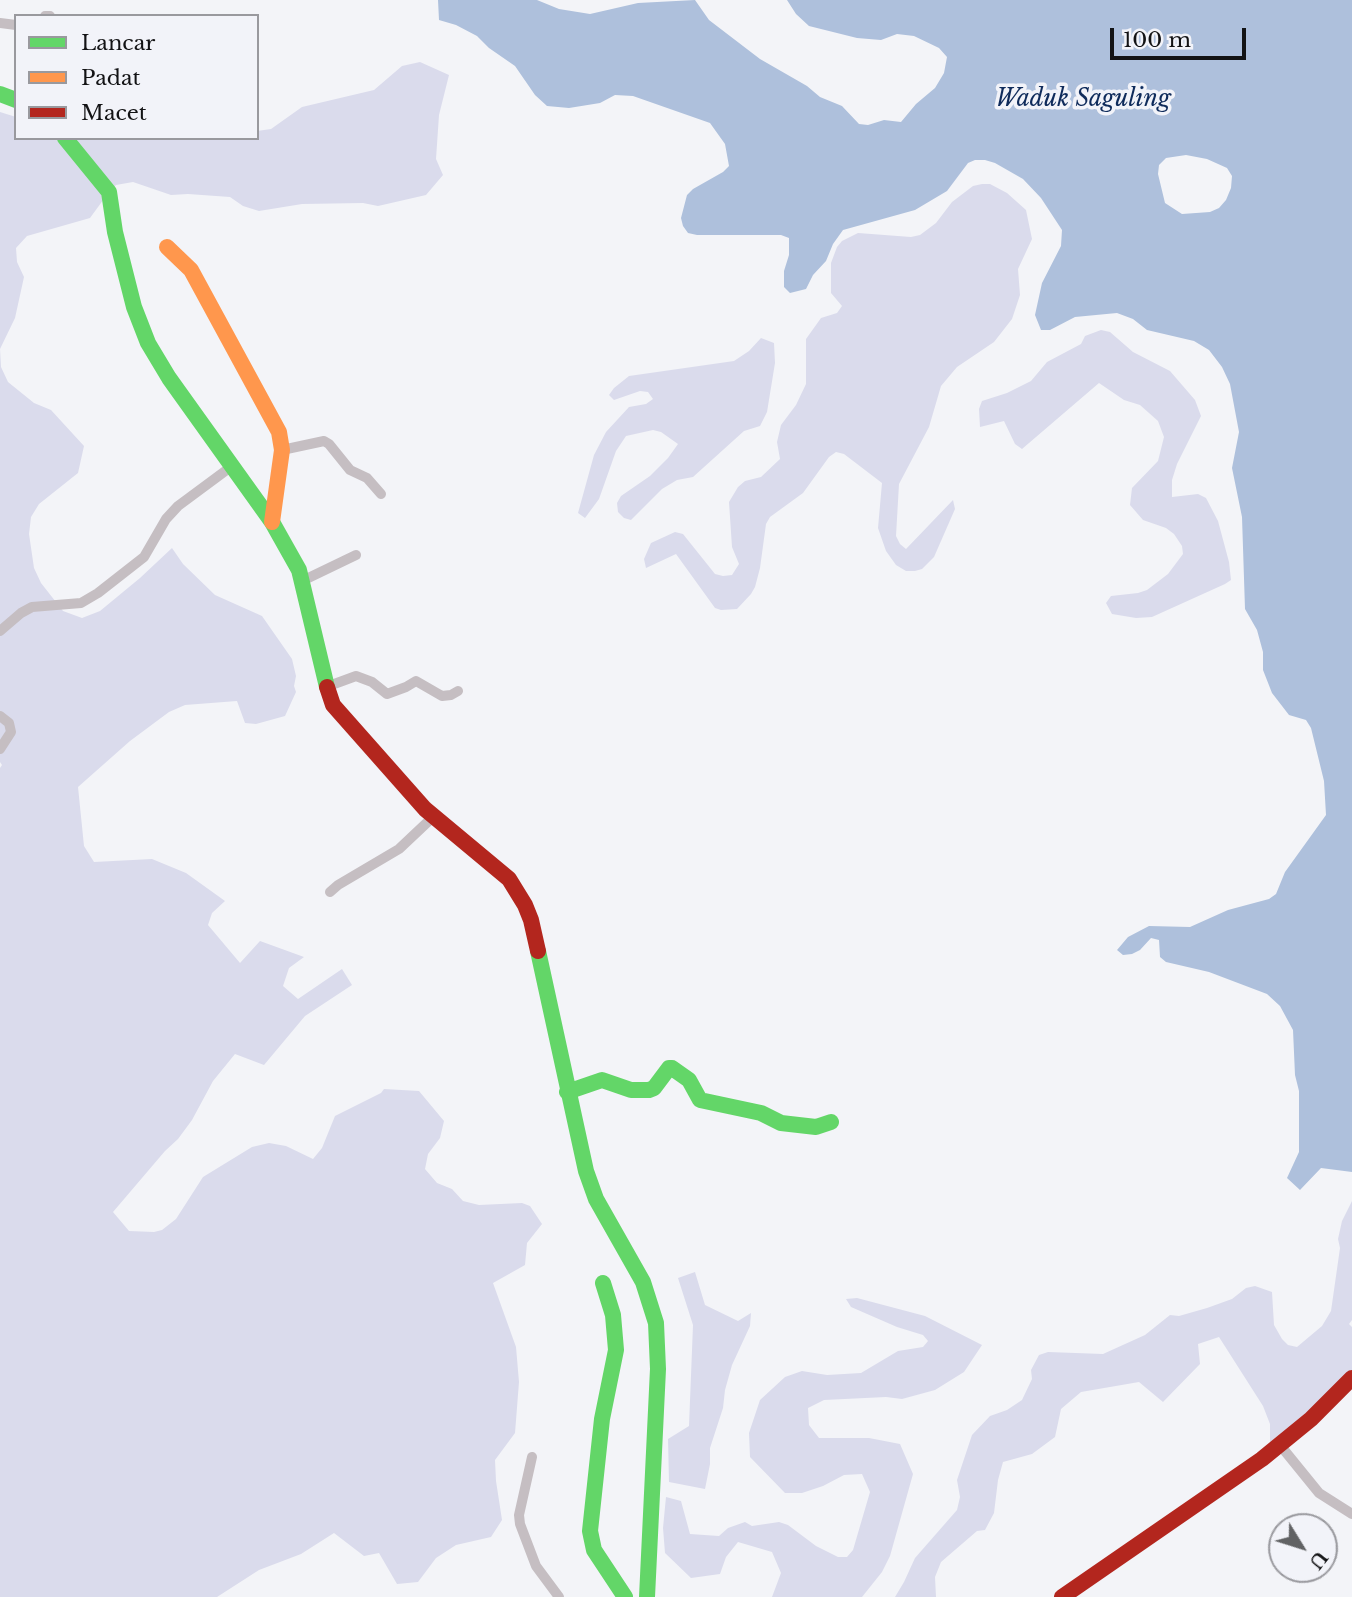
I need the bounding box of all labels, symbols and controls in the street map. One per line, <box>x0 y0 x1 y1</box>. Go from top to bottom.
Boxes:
legend <box>14 14 259 140</box>
scale bar <box>1114 14 1250 58</box>
text: 100 m <box>1123 27 1191 53</box>
text: Lancar <box>81 30 155 56</box>
text: Padat <box>81 65 141 91</box>
water label: Waduk Saguling <box>995 86 1171 114</box>
text: Macet <box>81 100 147 126</box>
north arrow <box>1268 1513 1338 1583</box>
text: U <box>1304 1546 1333 1574</box>

